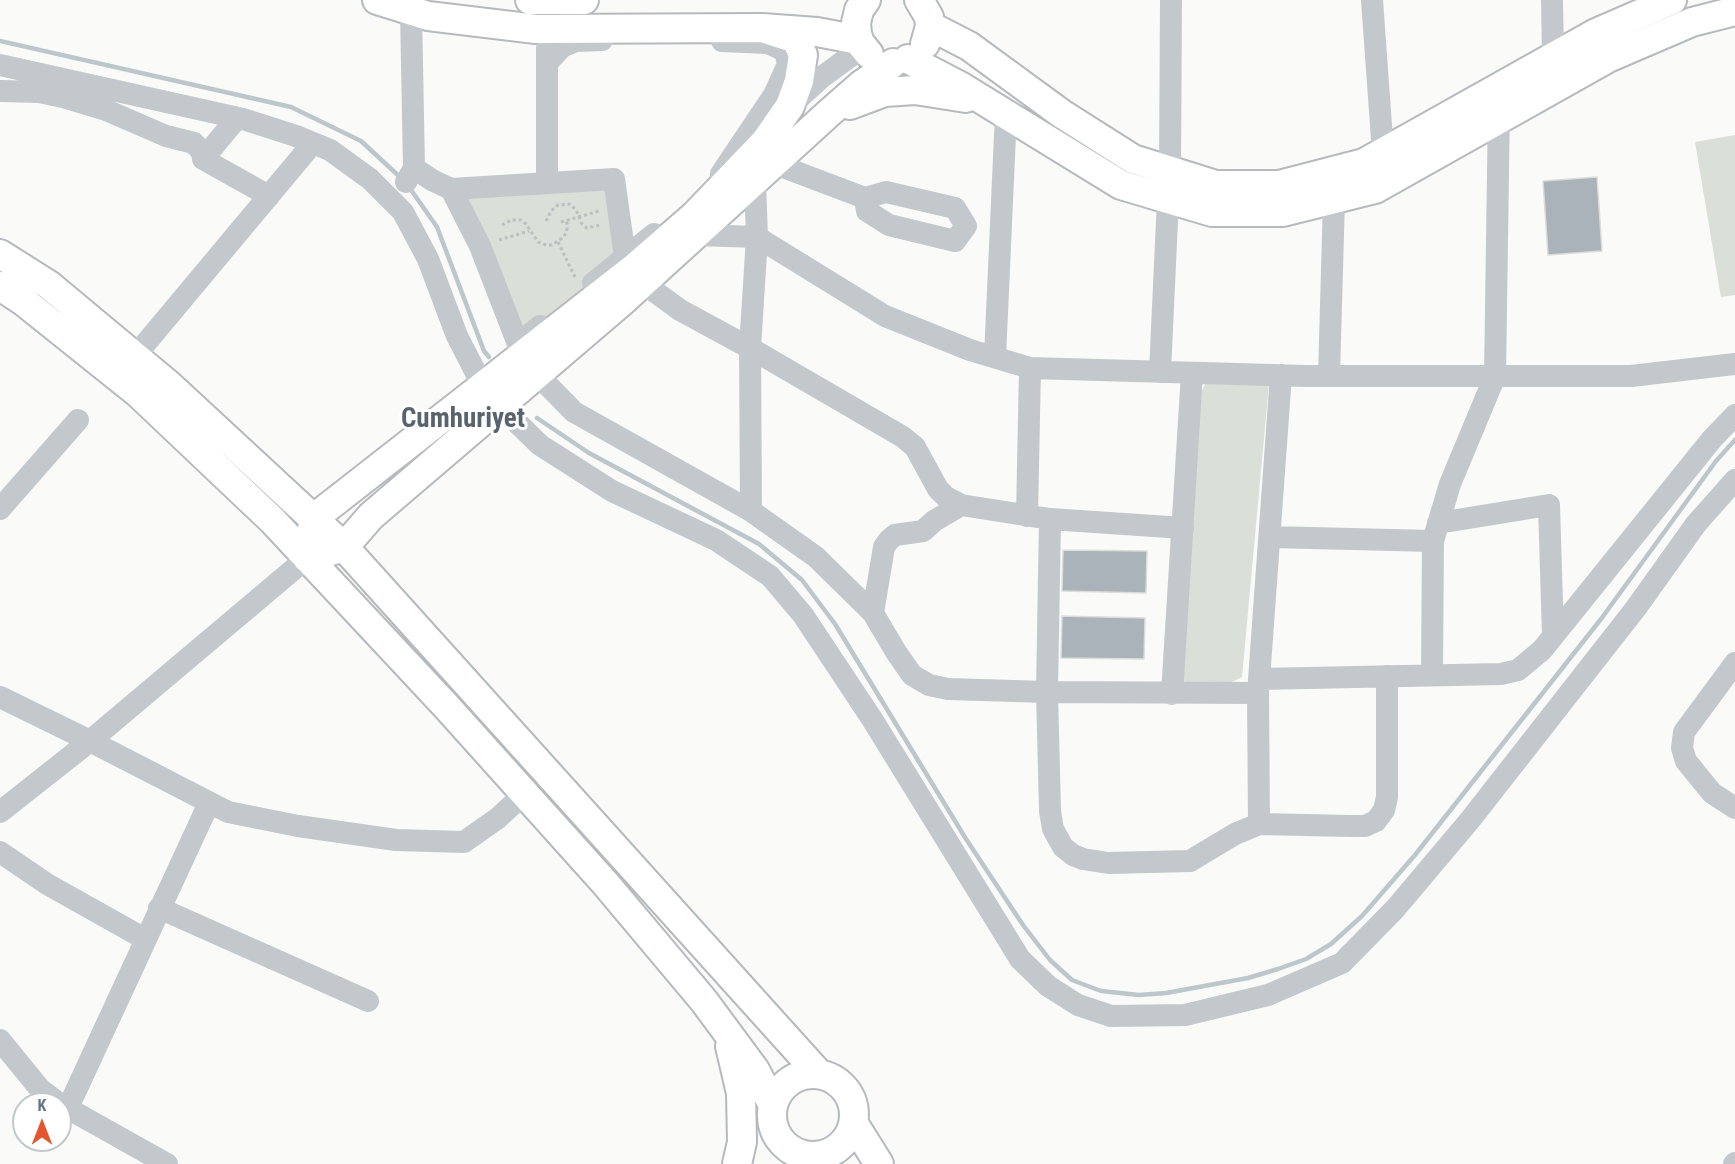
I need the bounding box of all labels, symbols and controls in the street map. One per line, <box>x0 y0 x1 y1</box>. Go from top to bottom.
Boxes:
district label: Cumhuriyet <box>401 404 525 436</box>
north arrow <box>12 1092 72 1152</box>
text: K <box>38 1096 46 1115</box>

